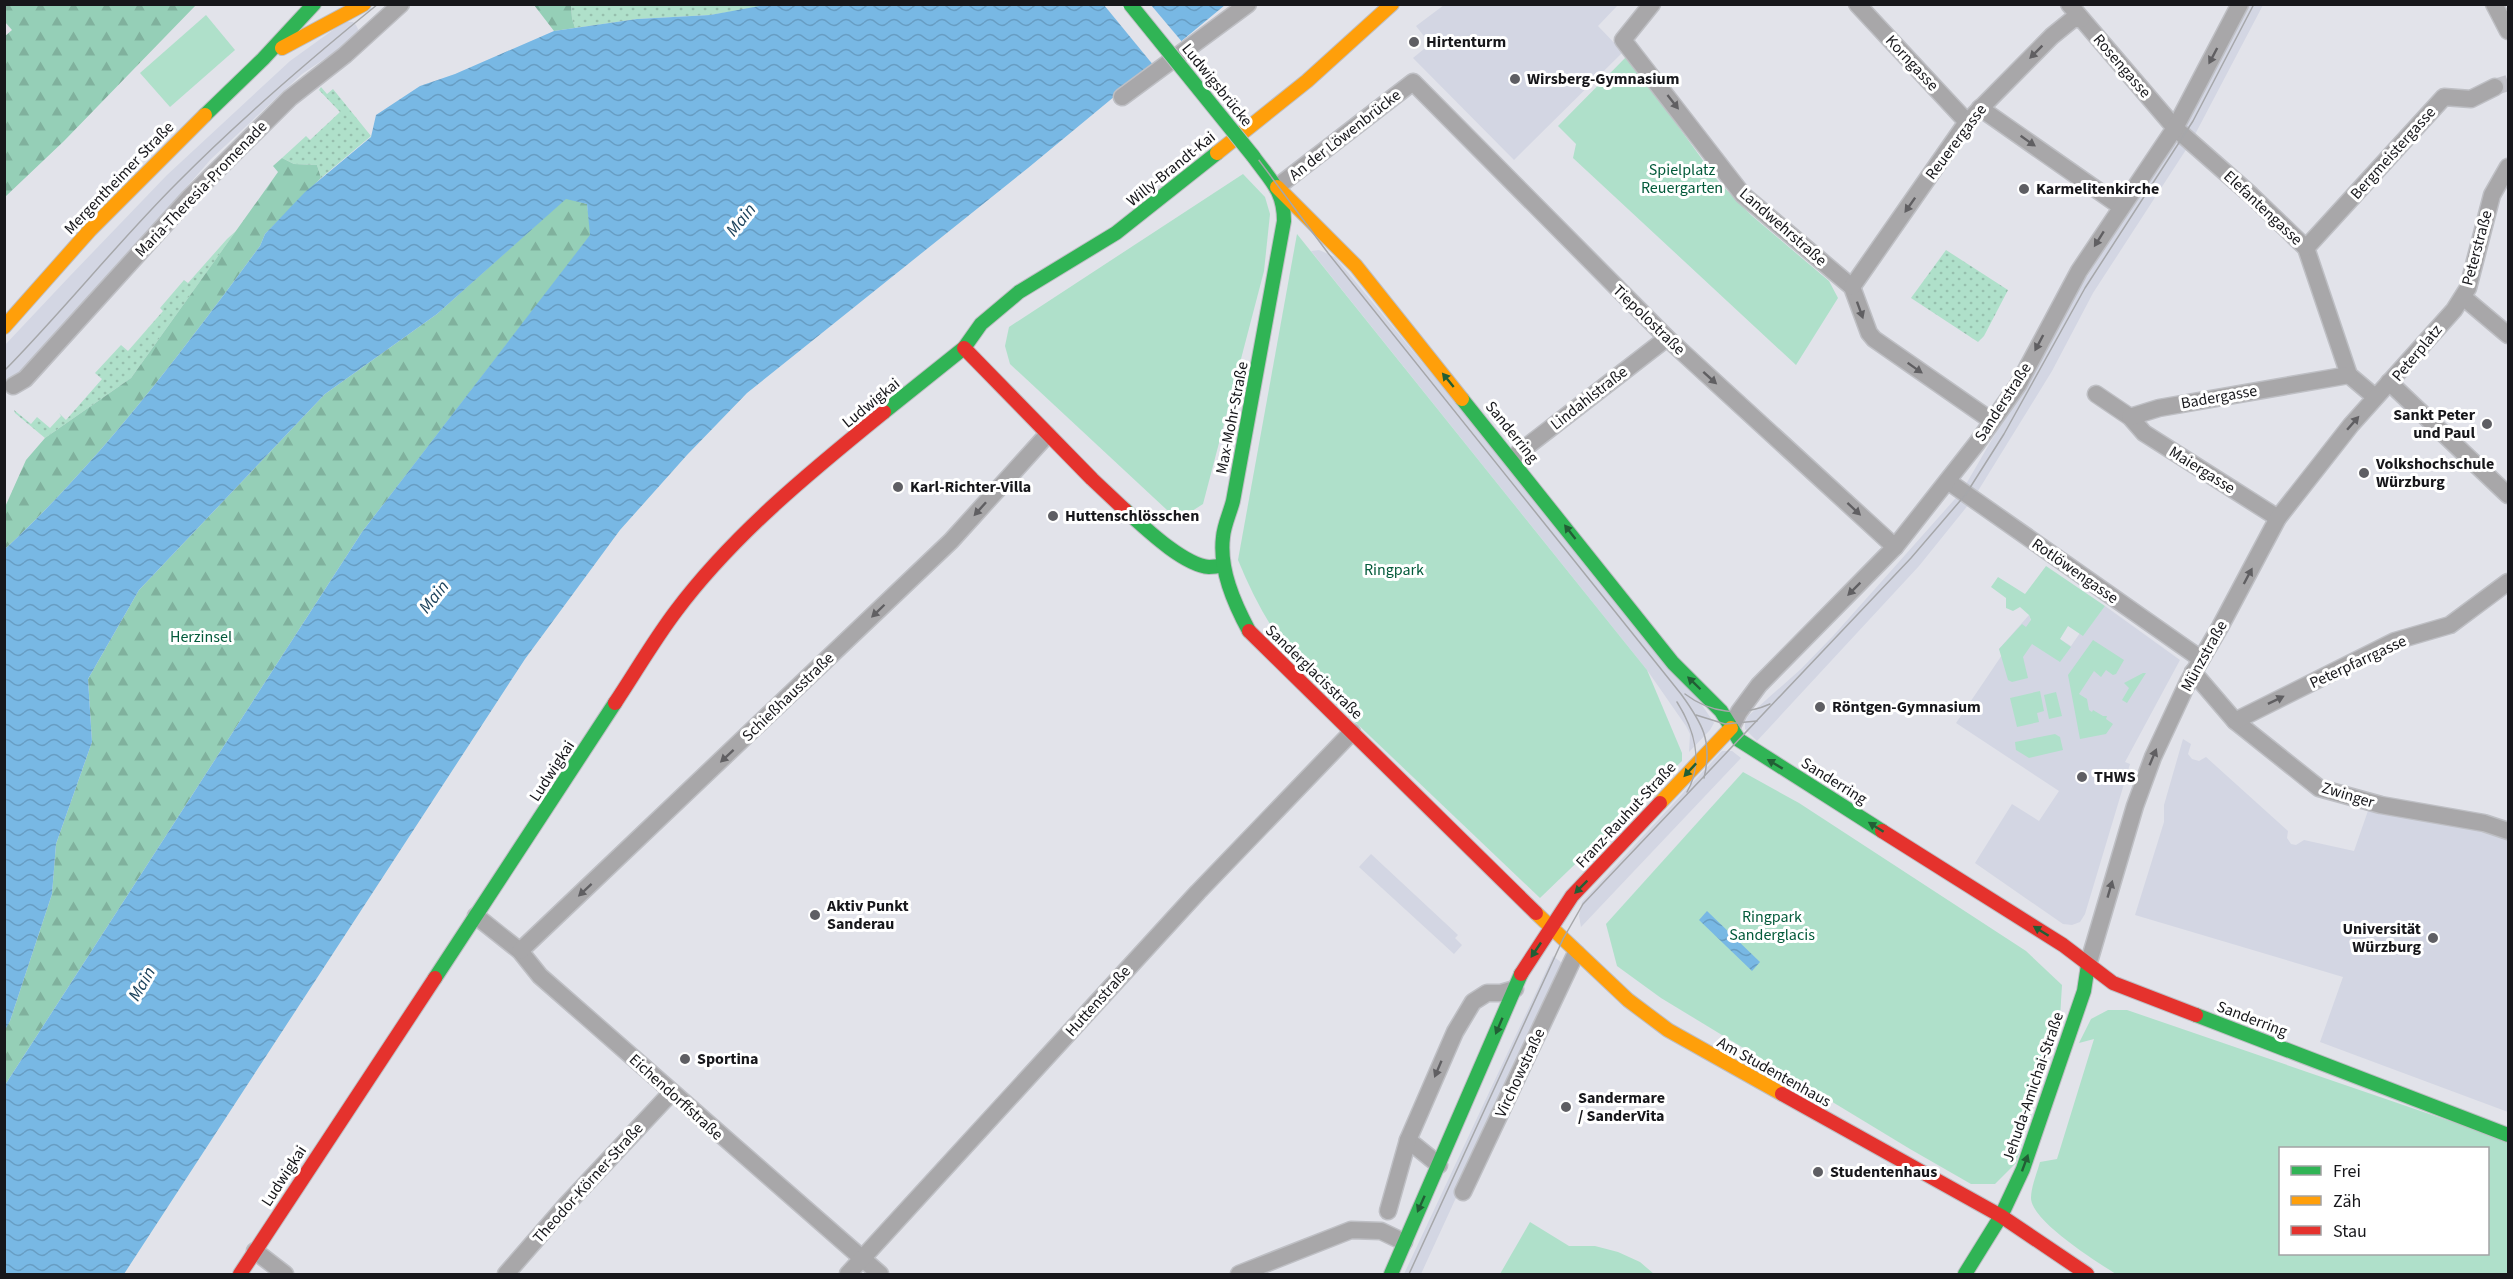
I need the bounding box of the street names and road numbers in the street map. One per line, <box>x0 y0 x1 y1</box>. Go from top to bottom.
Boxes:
street label: Rosengasse <box>2088 29 2156 103</box>
street label: Korngasse <box>1880 30 1944 96</box>
street label: Ludwigsbrücke <box>1177 39 1257 131</box>
street label: An der Löwenbrücke <box>1284 84 1406 186</box>
street label: Reuerergasse <box>1920 100 1992 184</box>
street label: Bergmeistergasse <box>2345 102 2441 204</box>
street label: Maria-Theresia-Promenade <box>130 116 272 262</box>
street label: Mergentheimer Straße <box>59 117 179 239</box>
street label: Willy-Brandt-Kai <box>1122 126 1220 212</box>
street label: Elefantengasse <box>2219 166 2307 250</box>
street label: Landwehrstraße <box>1735 183 1831 271</box>
street label: Peterstraße <box>2456 208 2498 288</box>
street label: Tiepolostraße <box>1608 280 1690 360</box>
street label: Peterplatz <box>2387 320 2447 386</box>
street label: Sanderstraße <box>1969 358 2037 446</box>
street label: Max-Mohr-Straße <box>1210 360 1254 476</box>
street label: Lindahlstraße <box>1546 361 1632 435</box>
street label: Ludwigkai <box>837 373 905 433</box>
street label: Badergasse <box>2179 379 2259 415</box>
street label: Sanderring <box>1480 396 1544 468</box>
street label: Maiergasse <box>2165 441 2239 499</box>
street label: Rotlöwengasse <box>2027 533 2123 609</box>
street label: Münzstraße <box>2175 616 2233 695</box>
street label: Sanderglacisstraße <box>1260 620 1368 724</box>
street label: Peterpfarrgasse <box>2306 630 2410 694</box>
street label: Schießhausstraße <box>737 647 839 747</box>
street label: Ludwigkai <box>524 736 580 806</box>
street label: Sanderring <box>1797 752 1871 810</box>
street label: Franz-Rauhut-Straße <box>1571 757 1681 873</box>
street label: Zwinger <box>2319 777 2377 814</box>
street label: Huttenstraße <box>1060 961 1136 1041</box>
street label: Sanderring <box>2213 995 2291 1043</box>
street label: Jehuda-Amichai-Straße <box>1997 1009 2069 1165</box>
street label: Virchowstraße <box>1490 1025 1550 1121</box>
street label: Am Studentenhaus <box>1713 1032 1835 1113</box>
street label: Eichendorffstraße <box>624 1049 728 1145</box>
street label: Theodor-Körner-Straße <box>528 1118 648 1248</box>
street label: Ludwigkai <box>256 1141 312 1211</box>

